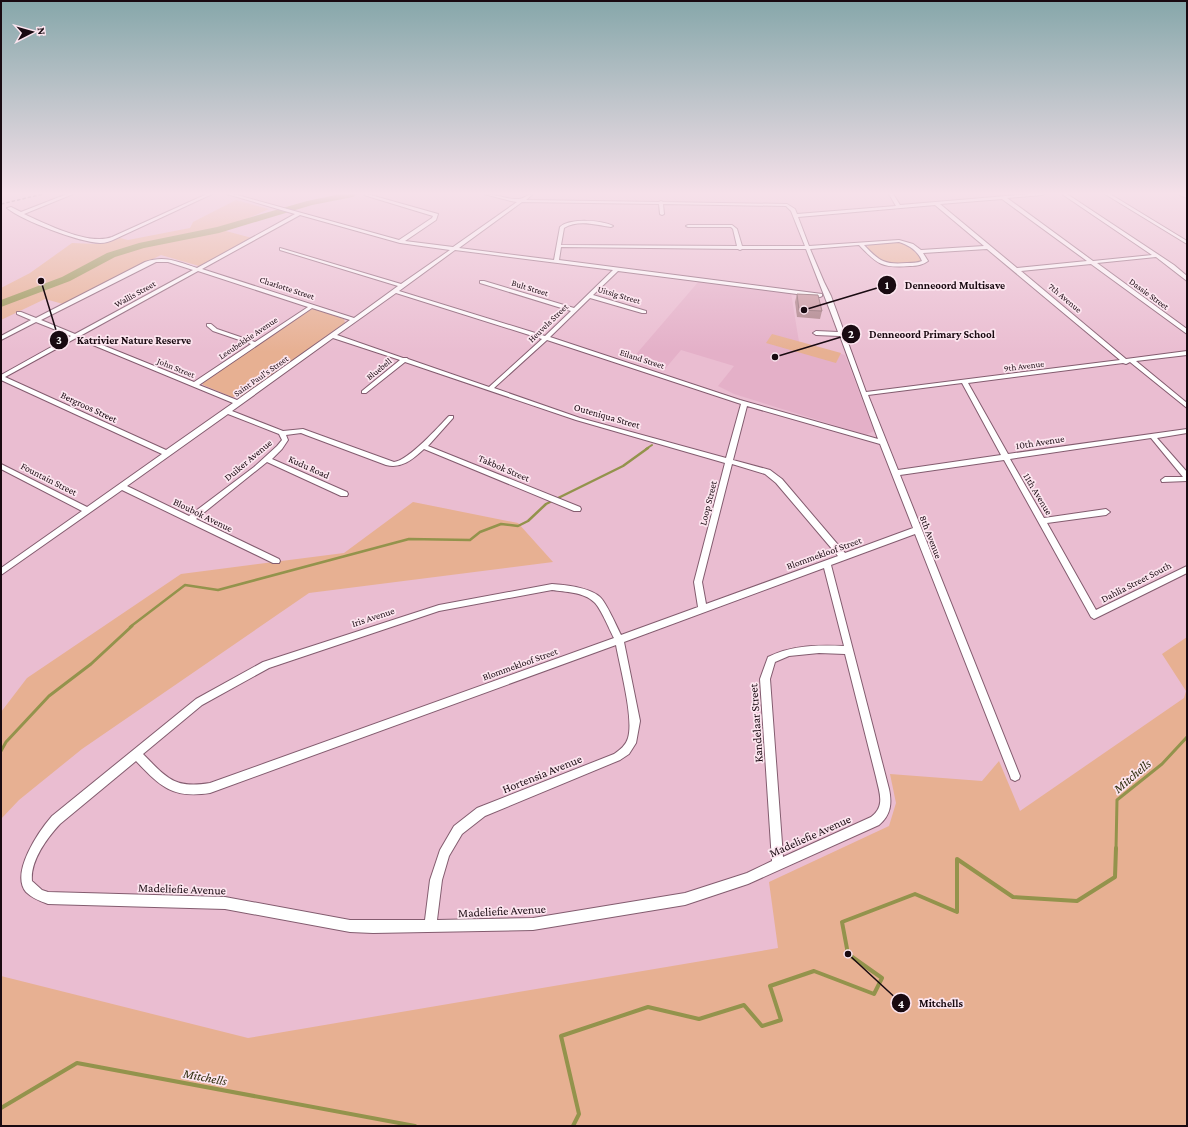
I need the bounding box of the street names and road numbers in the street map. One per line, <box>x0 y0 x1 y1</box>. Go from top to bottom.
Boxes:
street label: Charlotte Street <box>258 274 317 302</box>
street label: Dassie Street <box>1127 276 1171 312</box>
street label: Wallis Street <box>113 278 158 309</box>
street label: Bult Street <box>510 278 551 299</box>
street label: 7th Avenue <box>1046 281 1084 315</box>
street label: Uitsig Street <box>596 284 643 306</box>
street label: Heuvels Street <box>526 301 571 344</box>
street label: Leeubekkie Avenue <box>217 315 279 361</box>
street label: Eiland Street <box>619 347 666 371</box>
street label: Saint Paul's Street <box>232 353 291 399</box>
street label: John Street <box>155 356 197 380</box>
street label: Bluebell <box>364 356 394 382</box>
street label: 9th Avenue <box>1003 359 1045 373</box>
street label: Bergroos Street <box>59 389 119 425</box>
street label: Outeniqua Street <box>573 401 642 431</box>
street label: 10th Avenue <box>1015 433 1066 451</box>
street label: Duiker Avenue <box>222 437 274 483</box>
street label: Takbok Street <box>477 452 532 484</box>
street label: Kudu Road <box>287 453 332 481</box>
street label: Fountain Street <box>19 460 80 498</box>
street label: 11th Avenue <box>1021 471 1055 517</box>
street label: Loop Street <box>697 479 719 526</box>
street label: Bloubok Avenue <box>172 496 235 534</box>
street label: 8th Avenue <box>918 514 944 561</box>
street label: Blommekloof Street <box>785 534 864 572</box>
street label: Dahlia Street South <box>1099 559 1174 604</box>
street label: Iris Avenue <box>350 605 396 629</box>
street label: Blommekloof Street <box>481 645 560 683</box>
street label: Kandelaar Street <box>746 682 766 763</box>
street label: Hortensia Avenue <box>500 752 584 796</box>
street label: Madeliefie Avenue <box>767 812 853 860</box>
street label: Madeliefie Avenue <box>138 880 226 898</box>
street label: Madeliefie Avenue <box>458 902 546 920</box>

